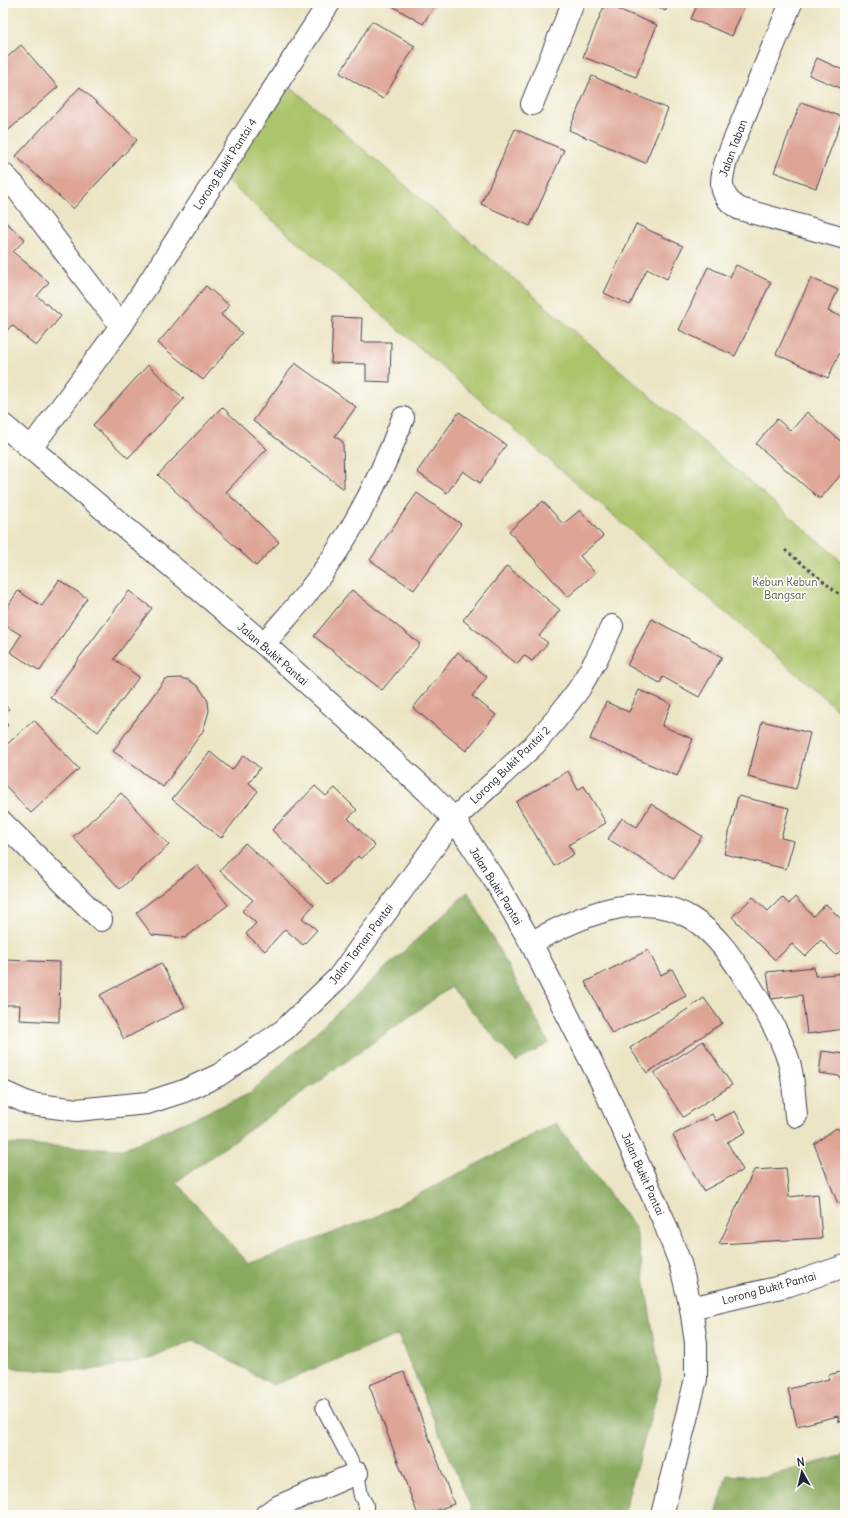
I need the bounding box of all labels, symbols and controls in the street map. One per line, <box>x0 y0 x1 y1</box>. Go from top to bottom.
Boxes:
street label: Lorong Bukit Pantai 4 <box>190 116 260 212</box>
street label: Jalan Taban <box>716 118 750 178</box>
park label: Kebun Kebun Bangsar <box>752 575 818 602</box>
street label: Jalan Bukit Pantai <box>235 620 311 688</box>
street label: Lorong Bukit Pantai 2 <box>467 723 553 807</box>
street label: Jalan Bukit Pantai <box>466 845 526 927</box>
street label: Jalan Taman Pantai <box>326 901 396 987</box>
street label: Jalan Bukit Pantai <box>619 1131 667 1217</box>
street label: Lorong Bukit Pantai <box>720 1269 818 1307</box>
north arrow <box>782 1452 822 1492</box>
text: N <box>796 1455 805 1470</box>

